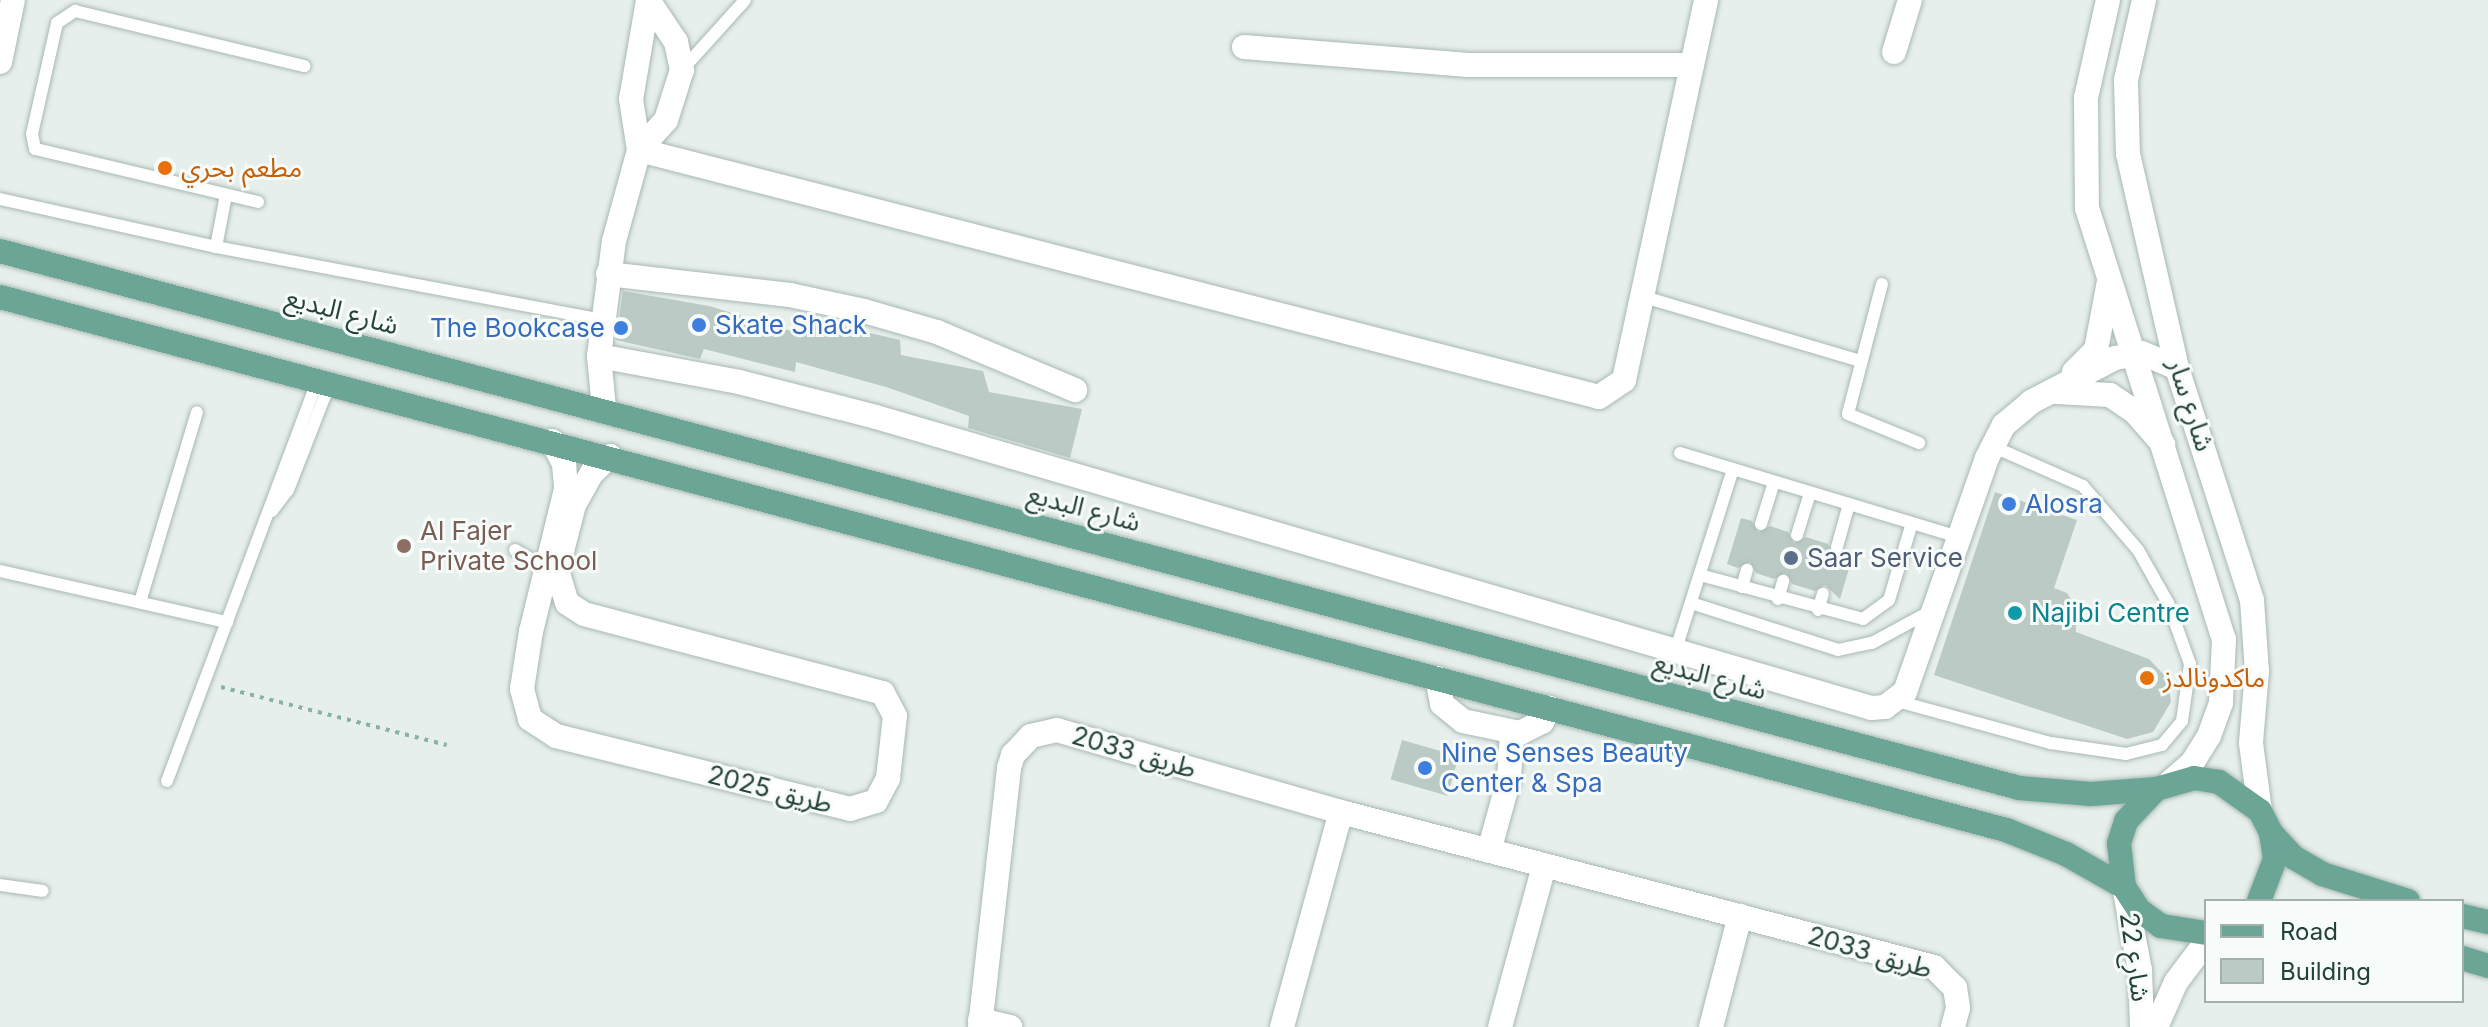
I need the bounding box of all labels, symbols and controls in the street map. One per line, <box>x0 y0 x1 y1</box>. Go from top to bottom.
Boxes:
place label: مطعم بحري <box>181 152 302 184</box>
marker: مطعم بحري <box>156 159 174 177</box>
street label: شارع البديع <box>282 281 402 341</box>
place label: Skate Shack <box>715 309 867 341</box>
place label: The Bookcase <box>430 312 605 344</box>
marker: Skate Shack <box>690 316 708 334</box>
marker: The Bookcase <box>612 319 630 337</box>
street label: شارع سار <box>2161 355 2221 455</box>
street label: شارع البديع <box>1024 478 1144 538</box>
place label: Alosra <box>2025 488 2103 520</box>
marker: Alosra <box>2000 495 2018 513</box>
place label: Al Fajer Private School <box>420 515 597 576</box>
marker: Al Fajer Private School <box>395 537 413 555</box>
place label: Saar Service <box>1807 542 1963 574</box>
marker: Saar Service <box>1782 549 1800 567</box>
place label: Najibi Centre <box>2031 597 2190 629</box>
marker: Najibi Centre <box>2006 604 2024 622</box>
street label: شارع البديع <box>1650 646 1770 706</box>
place label: ماكدونالدز <box>2163 662 2265 694</box>
marker: ماكدونالدز <box>2138 669 2156 687</box>
street label: طريق 2033 <box>1068 719 1200 785</box>
place label: Nine Senses Beauty Center & Spa <box>1441 737 1688 798</box>
street label: طريق 2025 <box>705 758 835 820</box>
marker: Nine Senses Beauty Center & Spa <box>1416 759 1434 777</box>
legend <box>2204 899 2464 1003</box>
street label: شارع 22 <box>2113 910 2157 1004</box>
text: Road <box>2280 917 2338 946</box>
street label: طريق 2033 <box>1804 919 1936 985</box>
text: Building <box>2280 957 2371 986</box>

